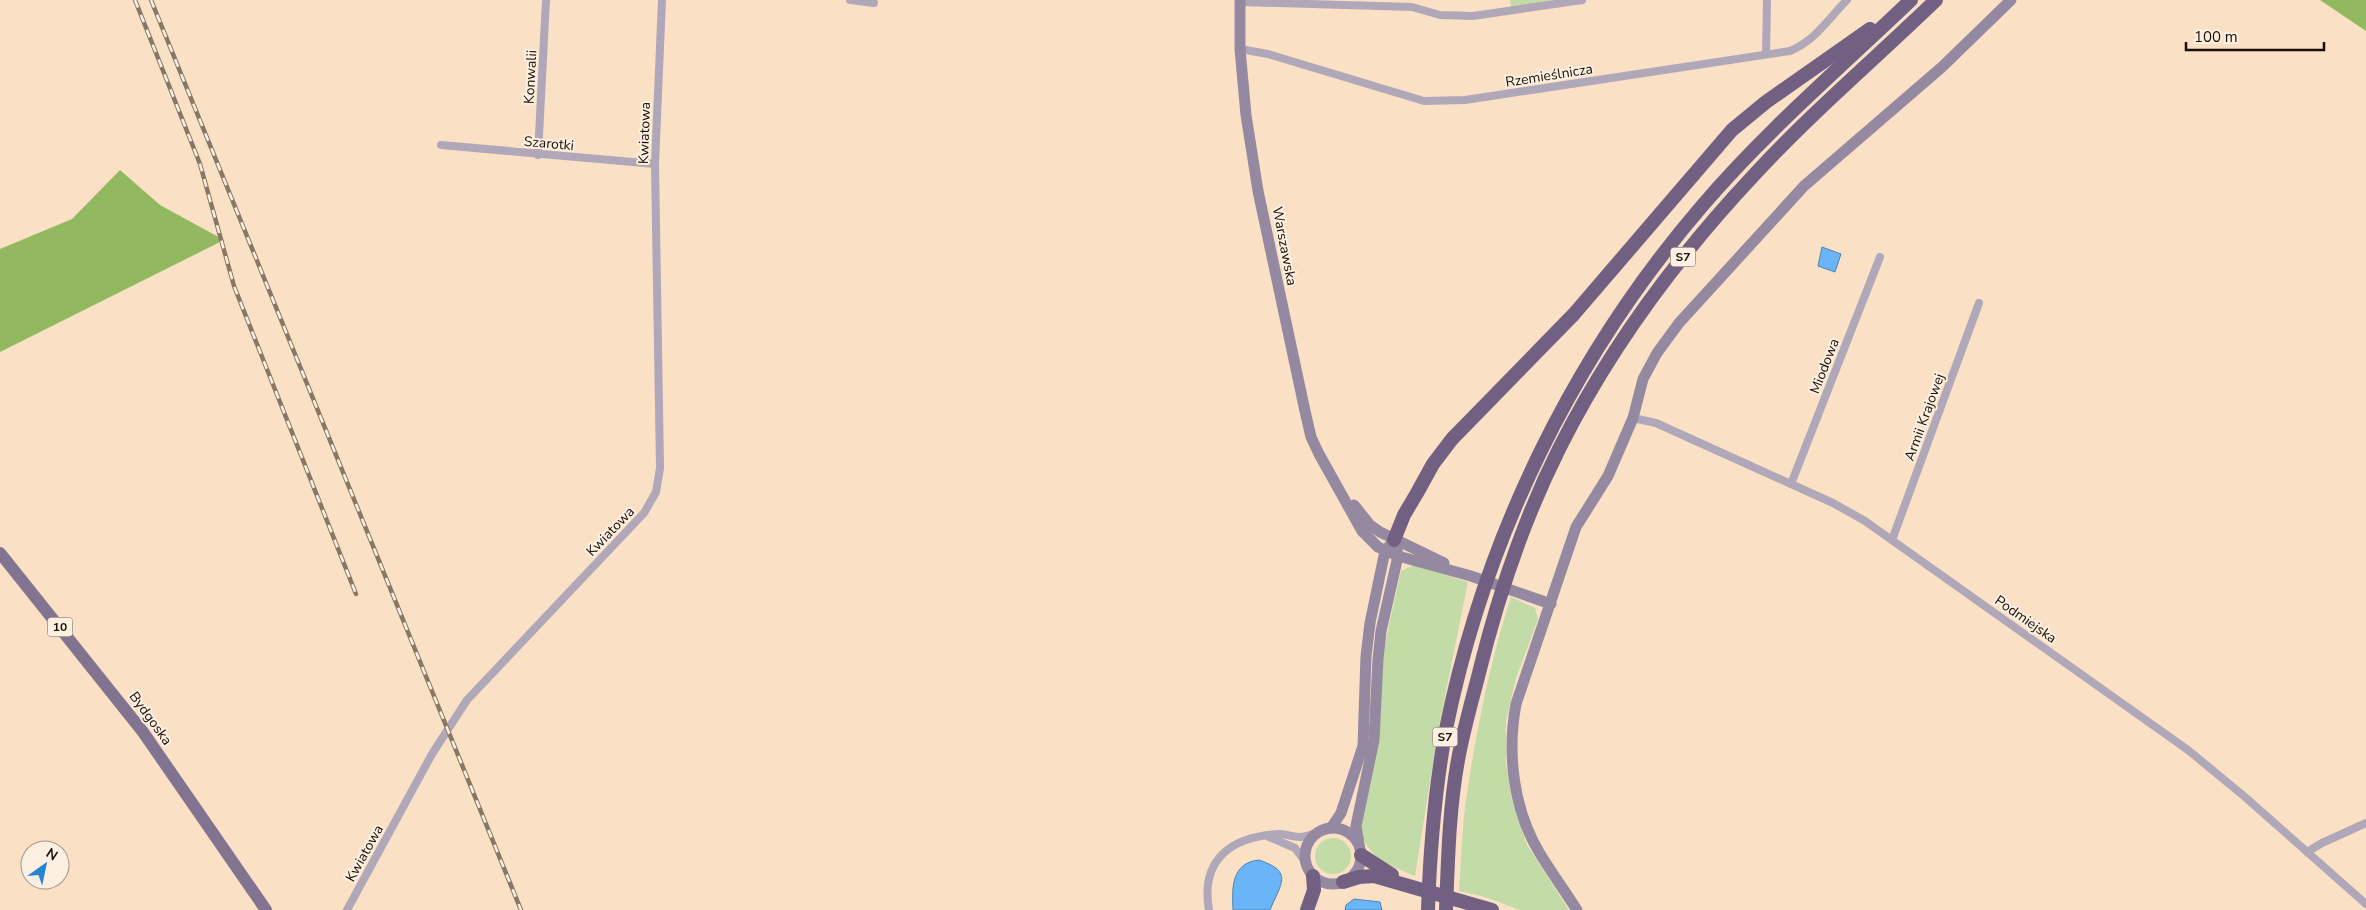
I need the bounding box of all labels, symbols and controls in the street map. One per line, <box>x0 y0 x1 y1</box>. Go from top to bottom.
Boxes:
scale bar <box>2186 20 2324 52</box>
text: 100 m <box>2194 27 2238 47</box>
street label: Konwalii <box>520 50 541 104</box>
street label: Rzemieślnicza <box>1504 59 1594 92</box>
street label: Kwiatowa <box>634 102 655 165</box>
street label: Szarotki <box>523 132 575 155</box>
street label: Warszawska <box>1268 205 1301 287</box>
road number: S7 <box>1670 248 1696 266</box>
street label: Miodowa <box>1805 336 1844 397</box>
street label: Armii Krajowej <box>1900 371 1949 464</box>
street label: Kwiatowa <box>582 502 639 560</box>
street label: Podmiejska <box>1991 591 2060 648</box>
road number: 10 <box>48 618 72 636</box>
street label: Bydgoska <box>125 688 176 749</box>
road number: S7 <box>1432 728 1458 746</box>
street label: Kwiatowa <box>341 821 388 885</box>
north arrow <box>20 840 70 890</box>
text: N <box>42 844 61 865</box>

